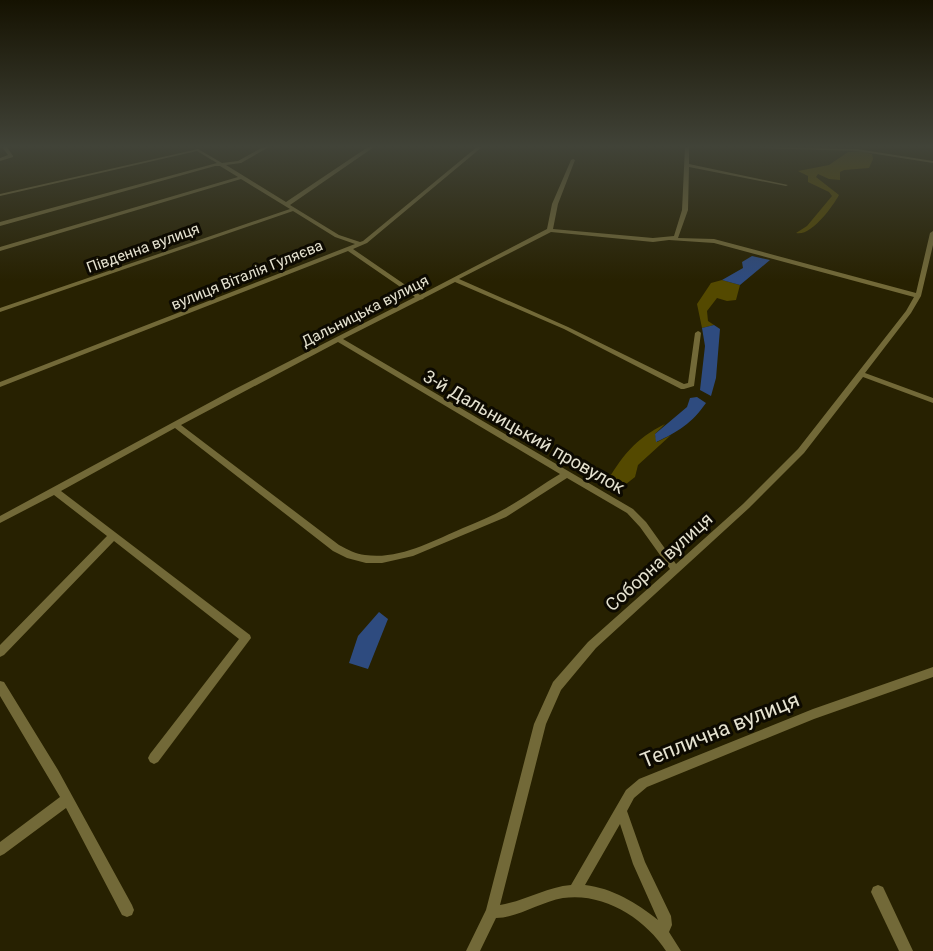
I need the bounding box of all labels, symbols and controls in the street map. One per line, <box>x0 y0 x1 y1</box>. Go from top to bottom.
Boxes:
street label: Південна вулиця <box>84 219 202 277</box>
street label: вулиця Віталія Гуляєва <box>169 236 325 314</box>
street label: Дальницька вулиця <box>298 271 432 351</box>
street label: 3-й Дальницький провулок <box>420 365 629 498</box>
street label: Соборна вулиця <box>601 508 717 615</box>
street label: Теплична вулиця <box>637 687 803 773</box>

